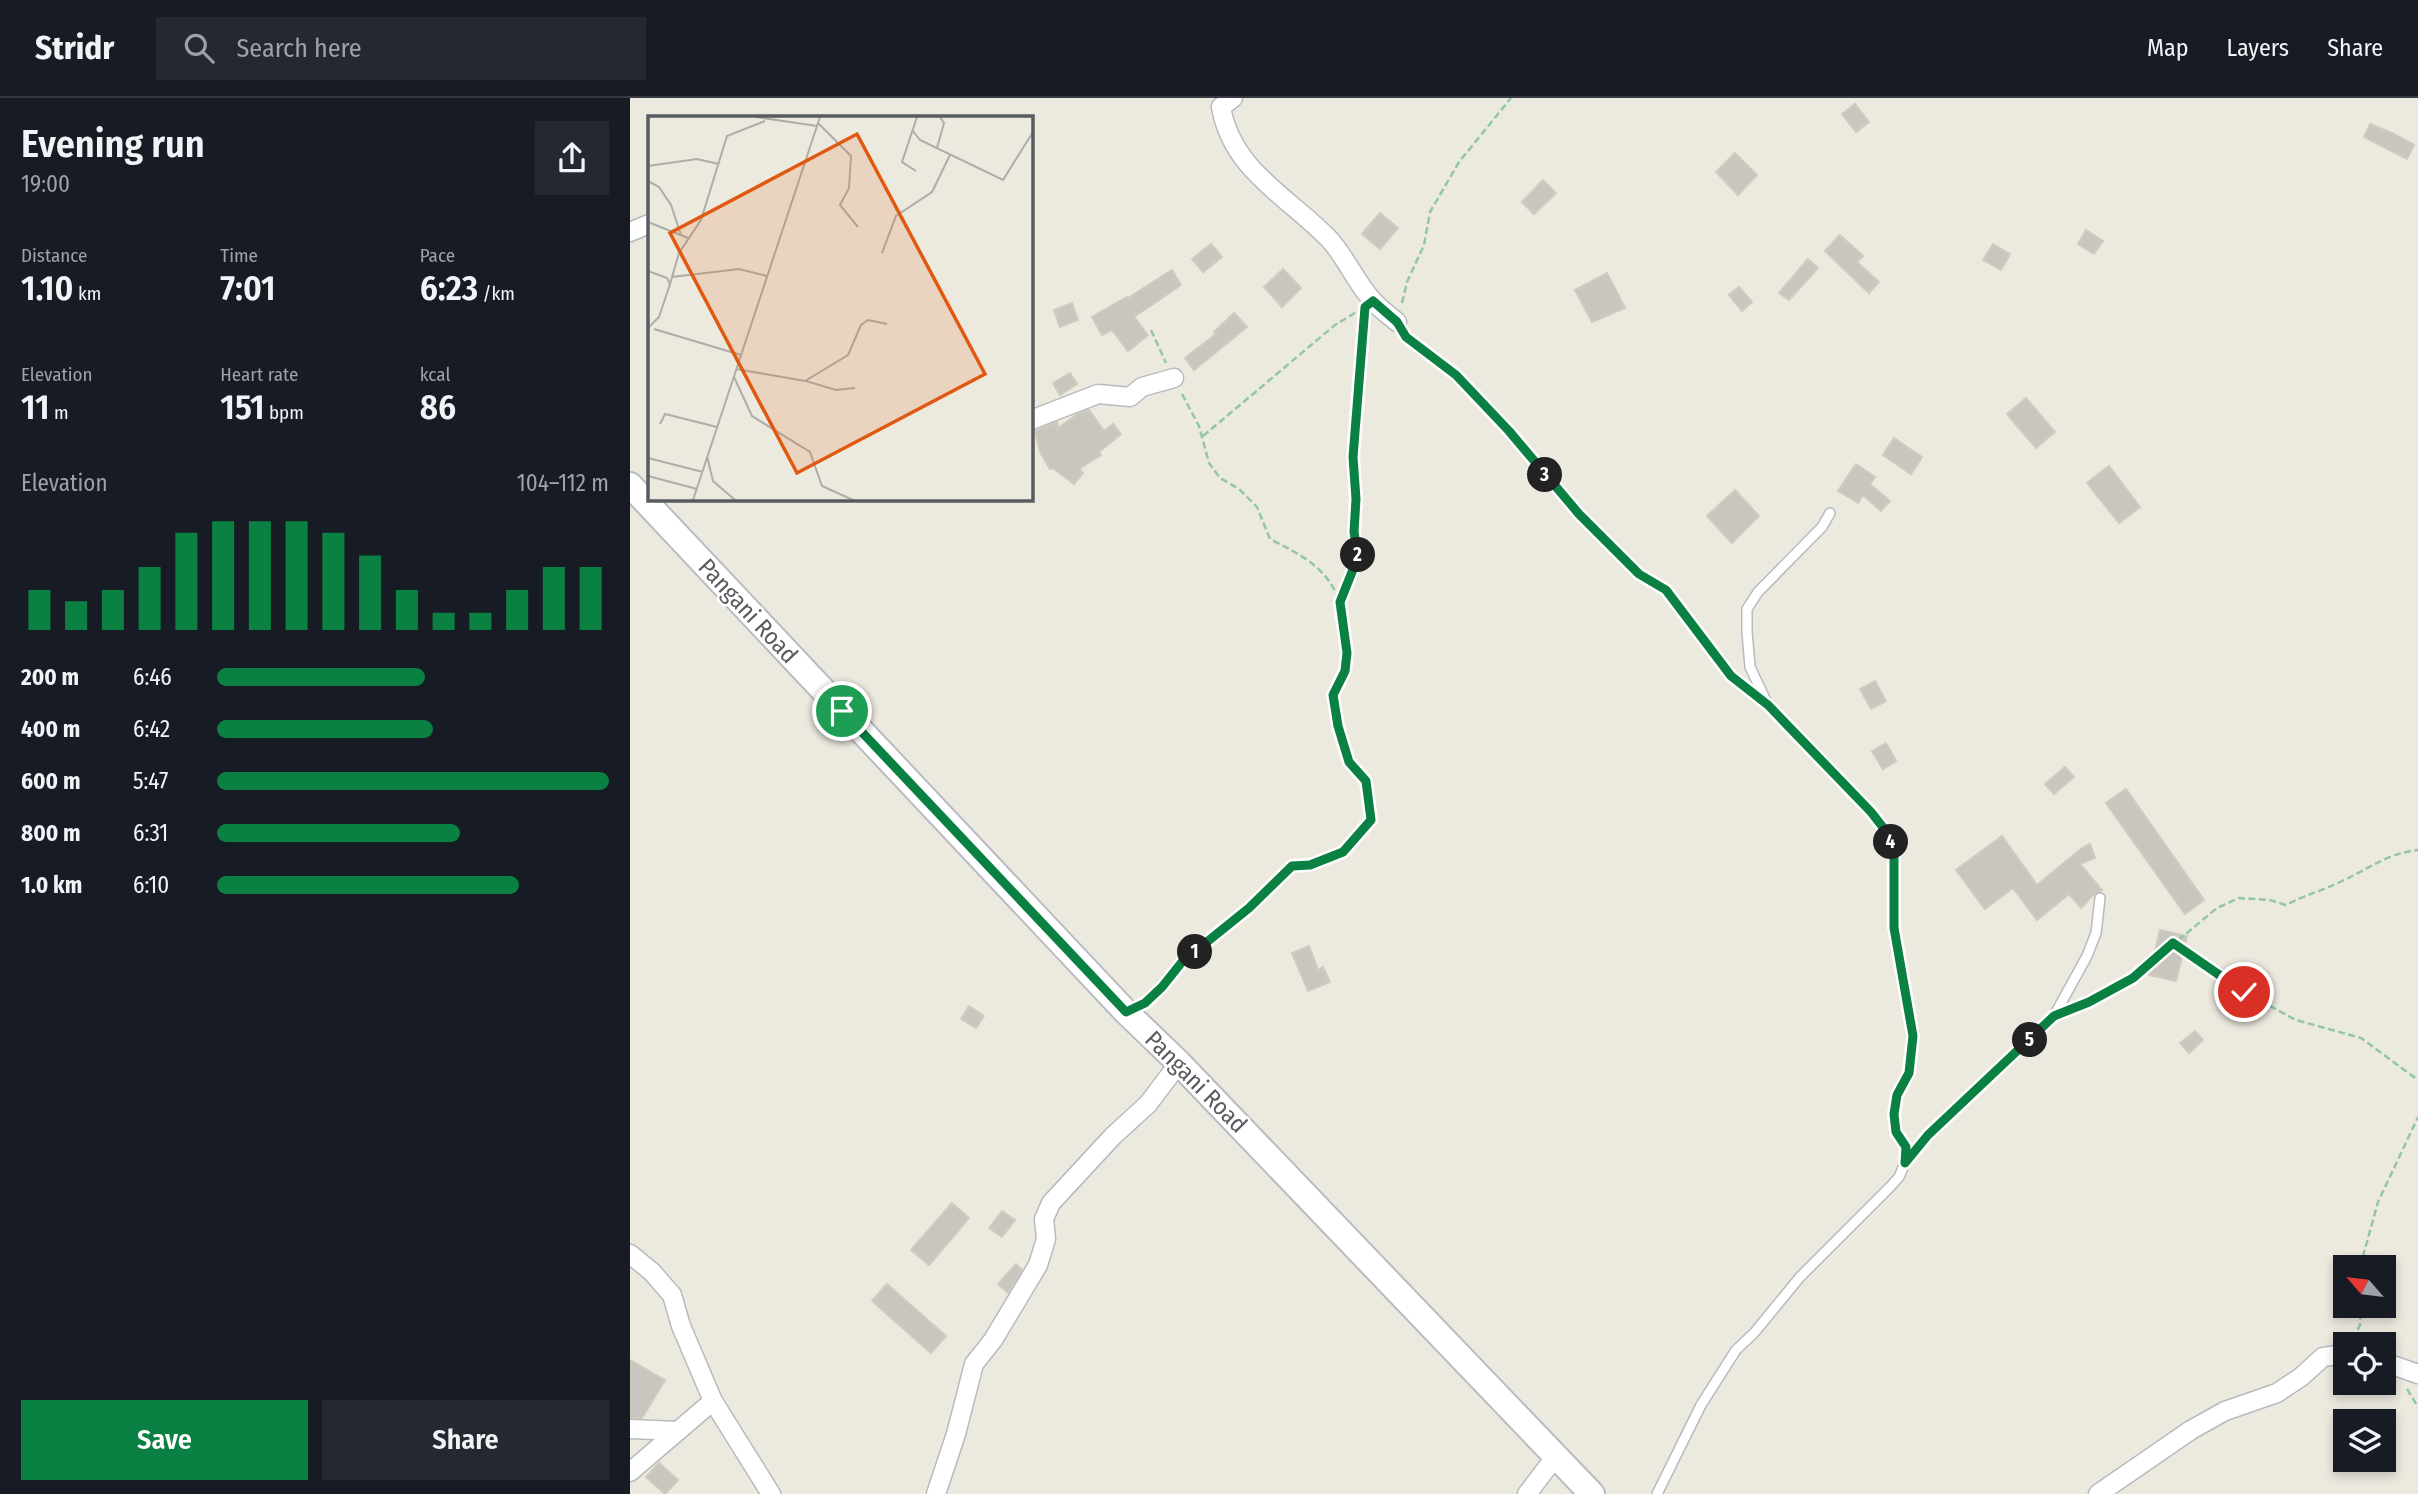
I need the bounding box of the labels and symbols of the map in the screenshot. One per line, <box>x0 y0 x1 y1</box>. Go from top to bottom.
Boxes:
inset map <box>648 116 1032 500</box>
pin: 3 <box>1528 458 1562 492</box>
pin: 2 <box>1340 538 1376 573</box>
street label: Pangani Road <box>693 553 803 669</box>
pin <box>812 681 872 741</box>
pin: 4 <box>1874 824 1908 860</box>
pin: 1 <box>1178 934 1212 970</box>
pin <box>2214 962 2274 1022</box>
pin: 5 <box>2012 1023 2048 1058</box>
street label: Pangani Road <box>1139 1025 1253 1139</box>
north arrow <box>2333 1255 2396 1318</box>

